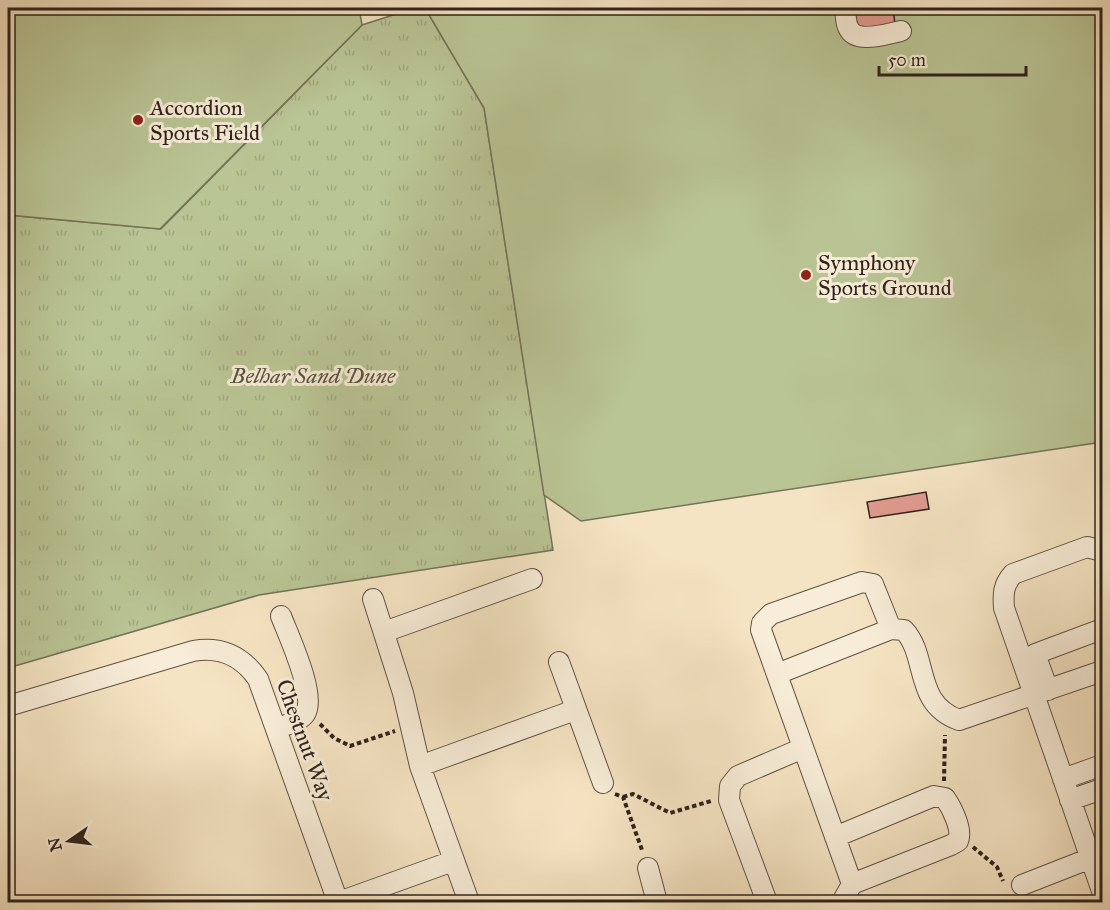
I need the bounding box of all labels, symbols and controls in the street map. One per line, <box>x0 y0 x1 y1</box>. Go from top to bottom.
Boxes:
scale bar <box>879 39 1026 77</box>
text: 50 m <box>888 49 926 71</box>
place label: Accordion Sports Field <box>149 94 260 146</box>
marker: Accordion Sports Field <box>131 113 145 127</box>
place label: Symphony Sports Ground <box>818 249 952 301</box>
marker: Symphony Sports Ground <box>799 268 813 282</box>
park label: Belhar Sand Dune <box>230 362 396 389</box>
street label: Chestnut Way <box>271 676 340 805</box>
north arrow <box>39 811 99 871</box>
text: N <box>44 835 66 853</box>

